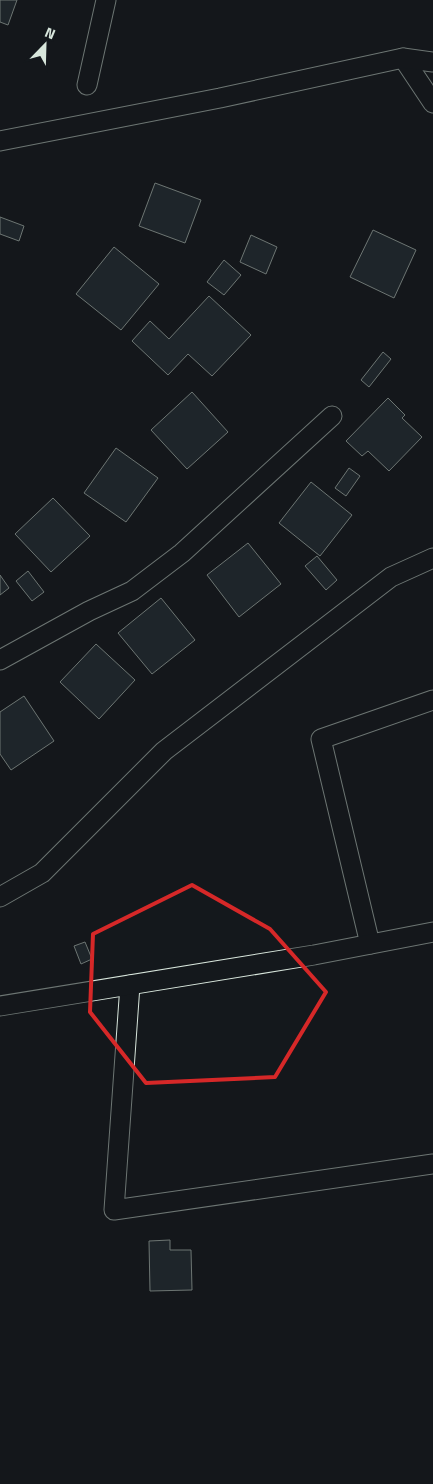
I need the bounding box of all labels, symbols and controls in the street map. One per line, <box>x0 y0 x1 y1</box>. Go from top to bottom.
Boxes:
north arrow <box>20 20 70 70</box>
text: N <box>42 21 59 44</box>

